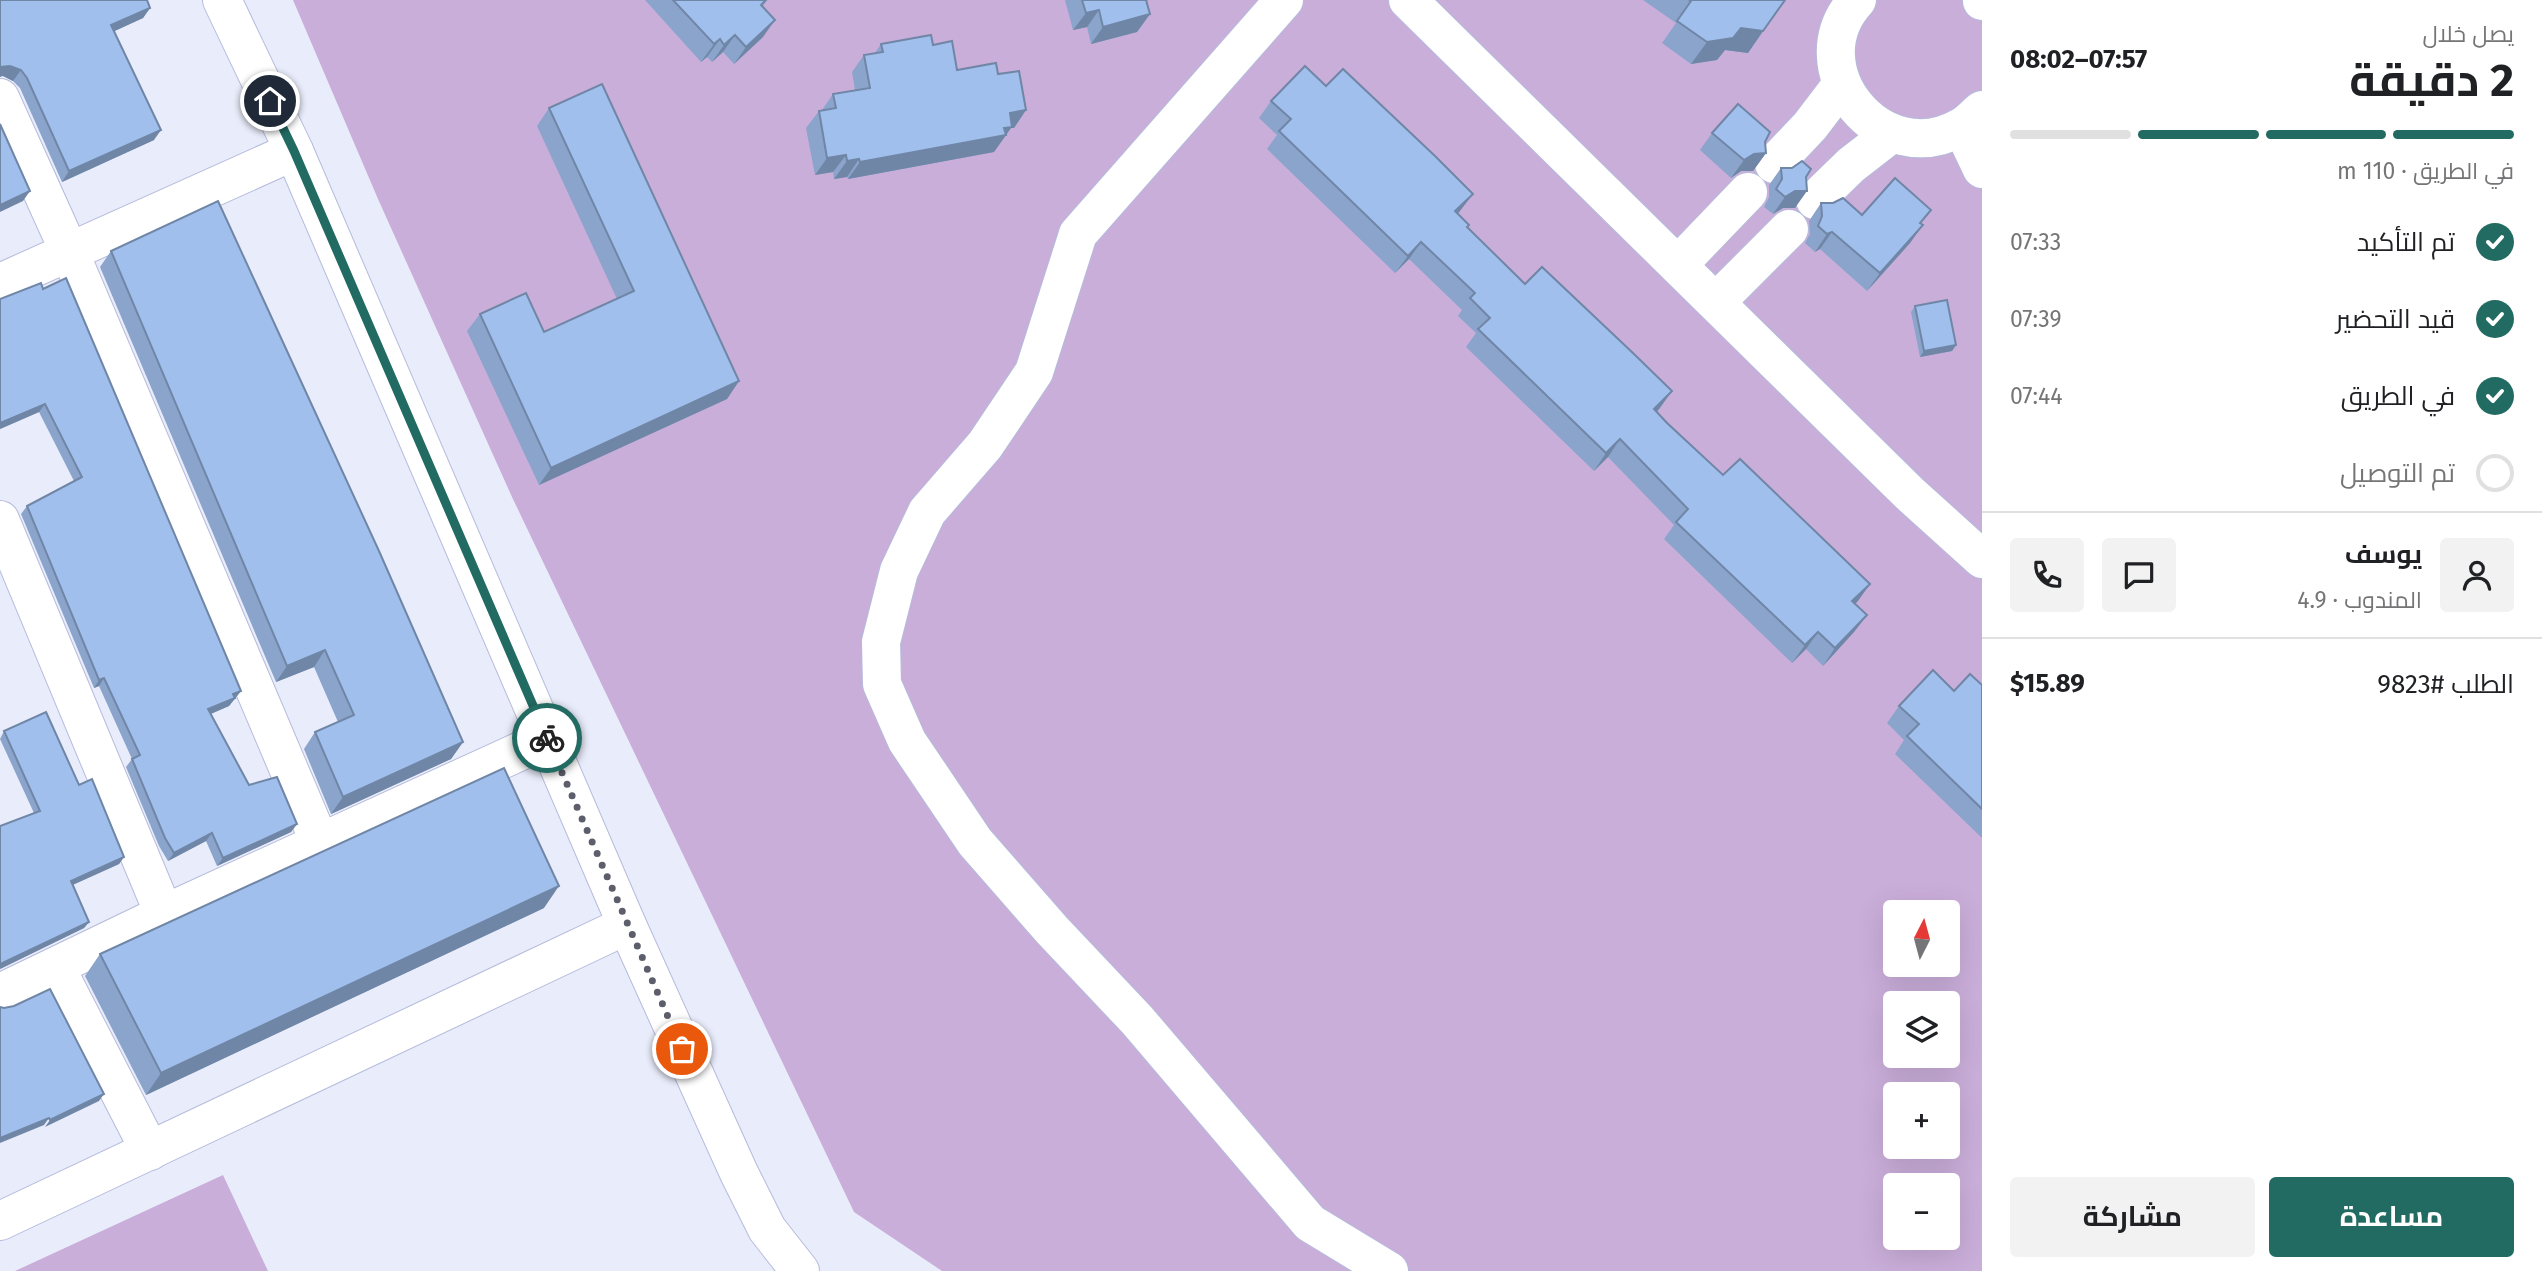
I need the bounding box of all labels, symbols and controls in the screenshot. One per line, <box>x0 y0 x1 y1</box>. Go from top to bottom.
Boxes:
text: يصل خلال <box>2423 20 2514 48</box>
text: 07:57–08:02 <box>2010 44 2147 75</box>
text: 2 دقيقة <box>2349 53 2514 108</box>
pin <box>240 71 300 131</box>
icon: home <box>251 82 289 120</box>
text: في الطريق · 110 m <box>2337 157 2514 185</box>
icon: check <box>2476 223 2514 261</box>
text: تم التأكيد <box>2357 227 2455 258</box>
text: 07:33 <box>2010 228 2061 256</box>
icon: check <box>2476 300 2514 338</box>
text: قيد التحضير <box>2336 304 2455 335</box>
text: 07:39 <box>2010 305 2062 333</box>
icon: check <box>2476 377 2514 415</box>
text: في الطريق <box>2341 381 2455 412</box>
text: 07:44 <box>2010 382 2062 410</box>
text: تم التوصيل <box>2340 458 2455 489</box>
button: phone <box>2010 538 2084 612</box>
button: chat <box>2102 538 2176 612</box>
button: person <box>2440 538 2514 612</box>
text: يوسف <box>2345 539 2422 570</box>
text: المندوب · 4.9 <box>2297 586 2422 614</box>
text: $15.89 <box>2010 668 2085 699</box>
text: الطلب #9823 <box>2377 669 2514 700</box>
courier <box>512 703 582 773</box>
icon: bike <box>528 719 566 757</box>
north arrow <box>1883 900 1960 976</box>
map controls <box>1883 900 1960 1250</box>
button: layers <box>1883 991 1960 1068</box>
pin <box>652 1019 712 1079</box>
icon: bag <box>663 1030 701 1068</box>
button: + <box>1883 1082 1960 1159</box>
button: − <box>1883 1173 1960 1250</box>
button: مشاركة <box>2010 1177 2255 1257</box>
button: مساعدة <box>2269 1177 2514 1257</box>

